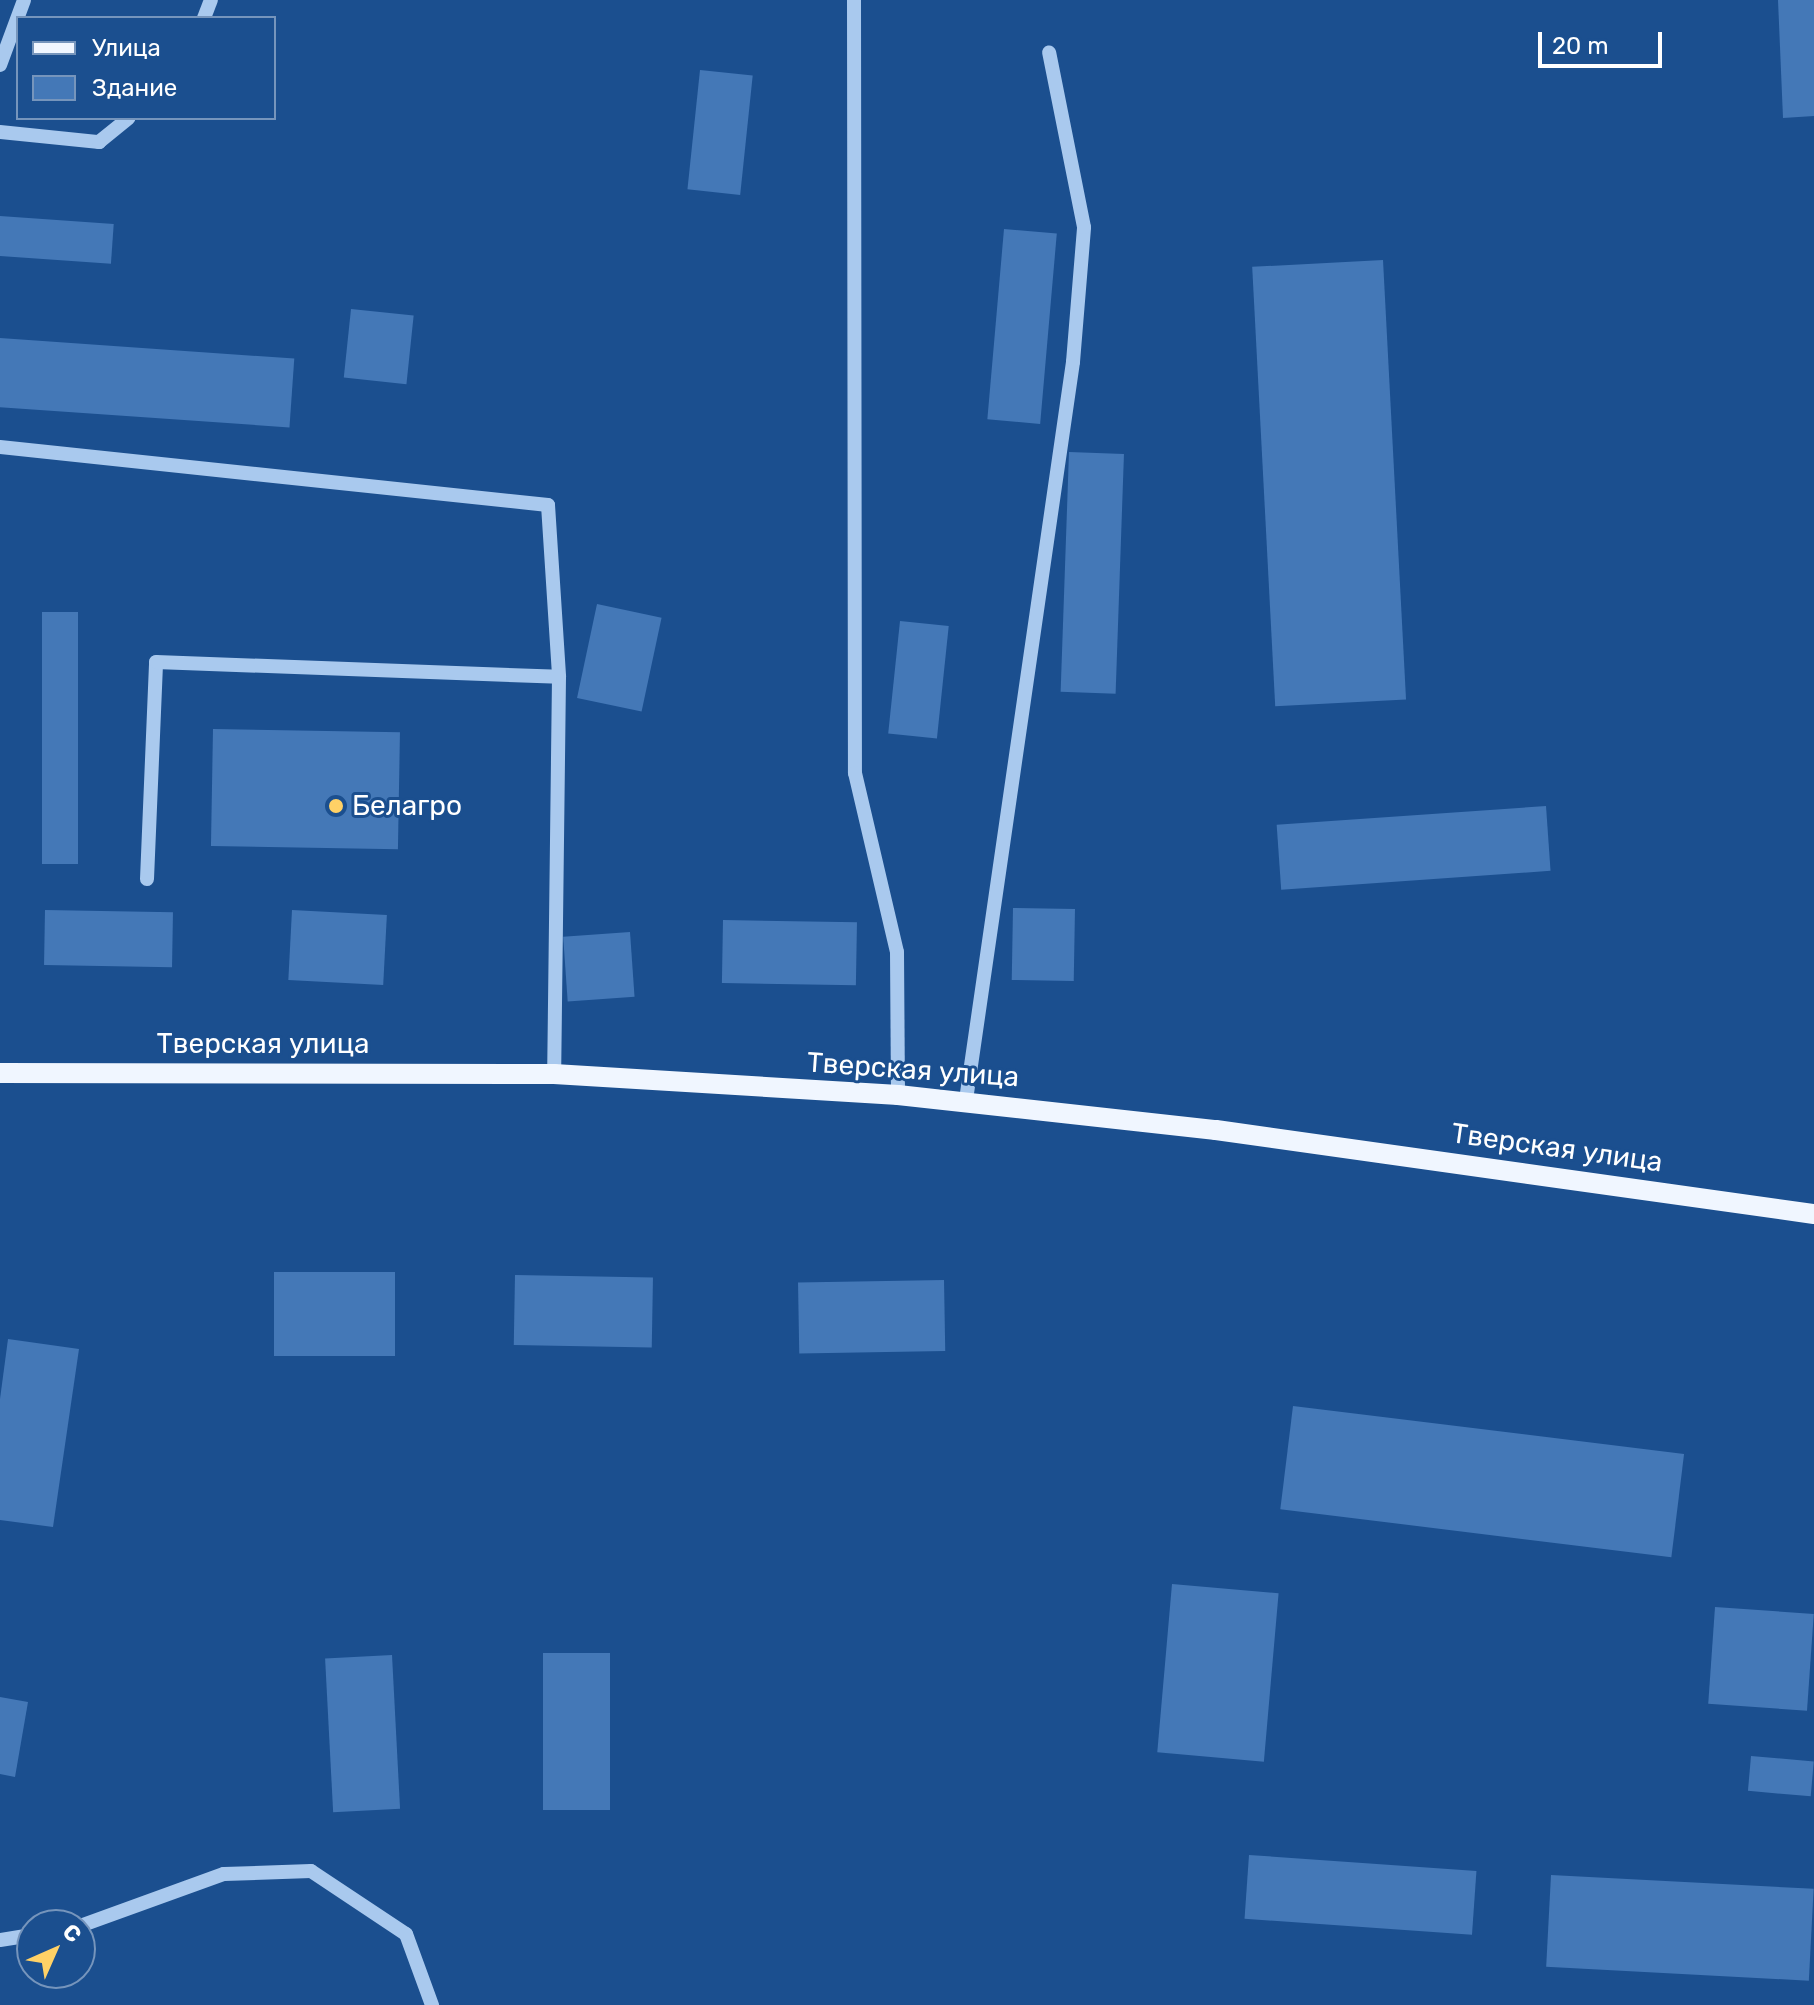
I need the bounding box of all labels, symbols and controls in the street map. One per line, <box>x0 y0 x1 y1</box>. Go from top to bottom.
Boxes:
legend <box>16 16 276 120</box>
scale bar <box>1542 16 1666 66</box>
text: 20 m <box>1552 32 1609 60</box>
text: Улица <box>92 34 161 62</box>
text: Здание <box>92 74 177 102</box>
place label: Белагро <box>352 789 462 823</box>
marker: Белагро <box>327 797 345 815</box>
street label: Тверская улица <box>157 1027 369 1061</box>
street label: Тверская улица <box>806 1046 1020 1094</box>
street label: Тверская улица <box>1449 1117 1665 1179</box>
north arrow <box>16 1909 96 1989</box>
text: С <box>57 1918 87 1948</box>

